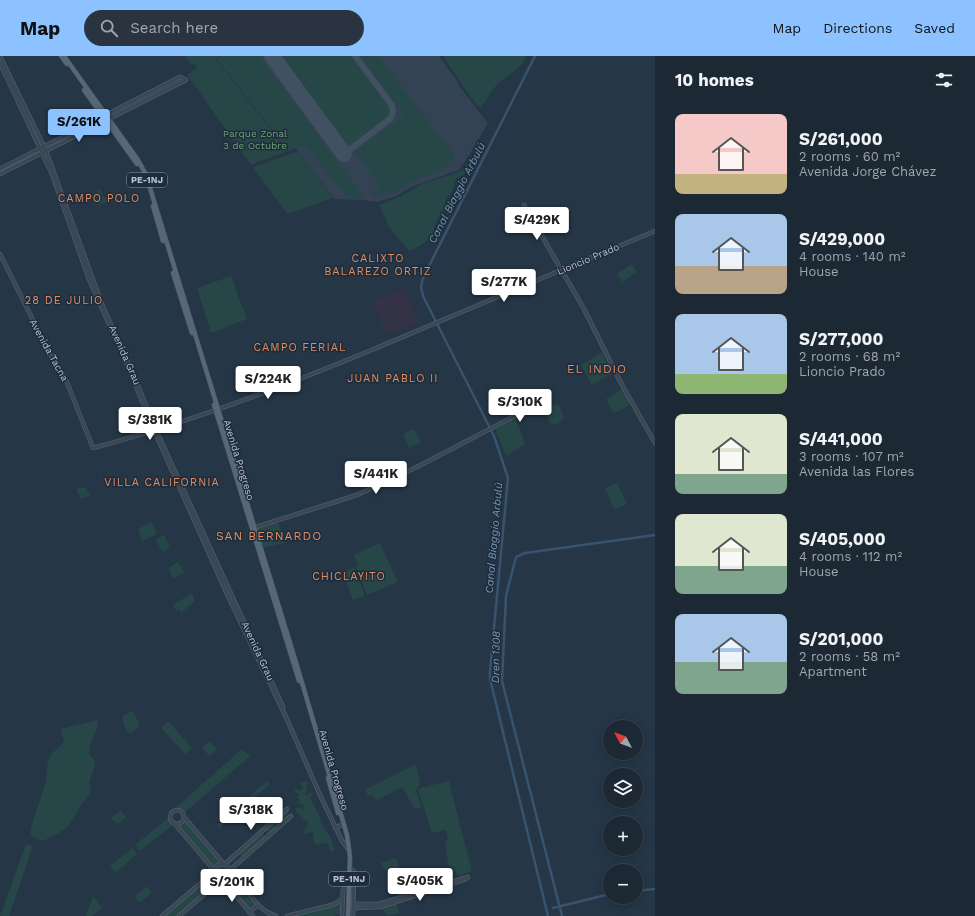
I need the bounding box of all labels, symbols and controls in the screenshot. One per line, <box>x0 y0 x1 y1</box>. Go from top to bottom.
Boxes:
search box <box>84 10 364 46</box>
text: Map <box>20 17 60 40</box>
icon: search <box>98 17 120 39</box>
text: Search here <box>130 19 218 37</box>
text: Map <box>773 20 801 36</box>
text: Directions <box>823 20 892 36</box>
text: Saved <box>914 20 955 36</box>
icon: filters <box>933 69 955 91</box>
text: 10 homes <box>675 70 754 90</box>
pin: S/261K <box>46 109 112 143</box>
text: S/261K <box>57 114 101 129</box>
park label: Parque Zonal 3 de Octubre <box>223 128 287 151</box>
text: S/261,000 <box>799 129 883 149</box>
icon: home <box>707 130 755 178</box>
water label: Canal Biaggio Arbulú <box>426 140 488 246</box>
text: 2 rooms · 60 m² <box>799 149 900 164</box>
text: Avenida Jorge Chávez <box>799 164 936 179</box>
road number: PE-1NJ <box>127 173 167 187</box>
district label: CAMPO POLO <box>58 192 140 205</box>
pin: S/429K <box>504 207 570 241</box>
text: S/429K <box>514 212 560 227</box>
text: S/429,000 <box>799 229 885 249</box>
icon: home <box>707 230 755 278</box>
street label: Lioncio Prado <box>555 241 621 277</box>
text: 4 rooms · 140 m² <box>799 249 906 264</box>
district label: CALIXTO BALAREZO ORTIZ <box>324 252 432 278</box>
text: House <box>799 264 839 279</box>
pin: S/277K <box>471 269 537 303</box>
text: S/277K <box>481 274 527 289</box>
district label: 28 DE JULIO <box>25 294 103 307</box>
street label: Avenida Tacna <box>27 317 71 383</box>
street label: Avenida Grau <box>107 323 143 387</box>
text: S/277,000 <box>799 329 884 349</box>
icon: home <box>707 330 755 378</box>
district label: CAMPO FERIAL <box>253 341 347 354</box>
text: 2 rooms · 68 m² <box>799 349 900 364</box>
district label: EL INDIO <box>567 362 627 376</box>
text: Lioncio Prado <box>799 364 885 379</box>
pin: S/224K <box>235 366 301 400</box>
text: S/224K <box>245 371 291 386</box>
district label: JUAN PABLO II <box>347 372 439 385</box>
pin: S/310K <box>487 389 553 423</box>
text: S/310K <box>498 394 542 409</box>
pin: S/381K <box>117 407 183 441</box>
text: S/381K <box>128 412 172 427</box>
street label: Avenida Progreso <box>222 418 256 502</box>
text: S/441,000 <box>799 429 883 449</box>
icon: home <box>707 430 755 478</box>
text: 3 rooms · 107 m² <box>799 449 904 464</box>
pin: S/441K <box>343 461 409 495</box>
text: Avenida las Flores <box>799 464 914 479</box>
text: S/441K <box>354 466 398 481</box>
district label: VILLA CALIFORNIA <box>104 476 220 489</box>
water label: Canal Biaggio Arbulú <box>483 481 505 594</box>
district label: SAN BERNARDO <box>216 529 322 543</box>
text: S/405,000 <box>799 529 886 549</box>
icon: home <box>707 530 755 578</box>
text: 4 rooms · 112 m² <box>799 549 902 564</box>
text: House <box>799 564 839 579</box>
district label: CHICLAYITO <box>312 570 386 583</box>
street label: Avenida Grau <box>239 620 277 682</box>
text: S/201,000 <box>799 629 883 649</box>
water label: Dren 1308 <box>489 630 503 683</box>
icon: home <box>707 630 755 678</box>
text: 2 rooms · 58 m² <box>799 649 900 664</box>
text: Apartment <box>799 664 867 679</box>
north arrow <box>603 720 643 760</box>
map controls <box>603 720 643 904</box>
street label: Avenida Progreso <box>317 728 351 812</box>
button: layers <box>603 768 643 808</box>
pin: S/318K <box>218 797 284 831</box>
text: S/318K <box>229 802 273 817</box>
button: + <box>603 816 643 856</box>
button: − <box>603 864 643 904</box>
pin: S/405K <box>387 868 453 902</box>
pin: S/201K <box>199 869 265 903</box>
road number: PE-1NJ <box>329 872 369 886</box>
text: S/405K <box>397 873 443 888</box>
text: S/201K <box>210 874 254 889</box>

